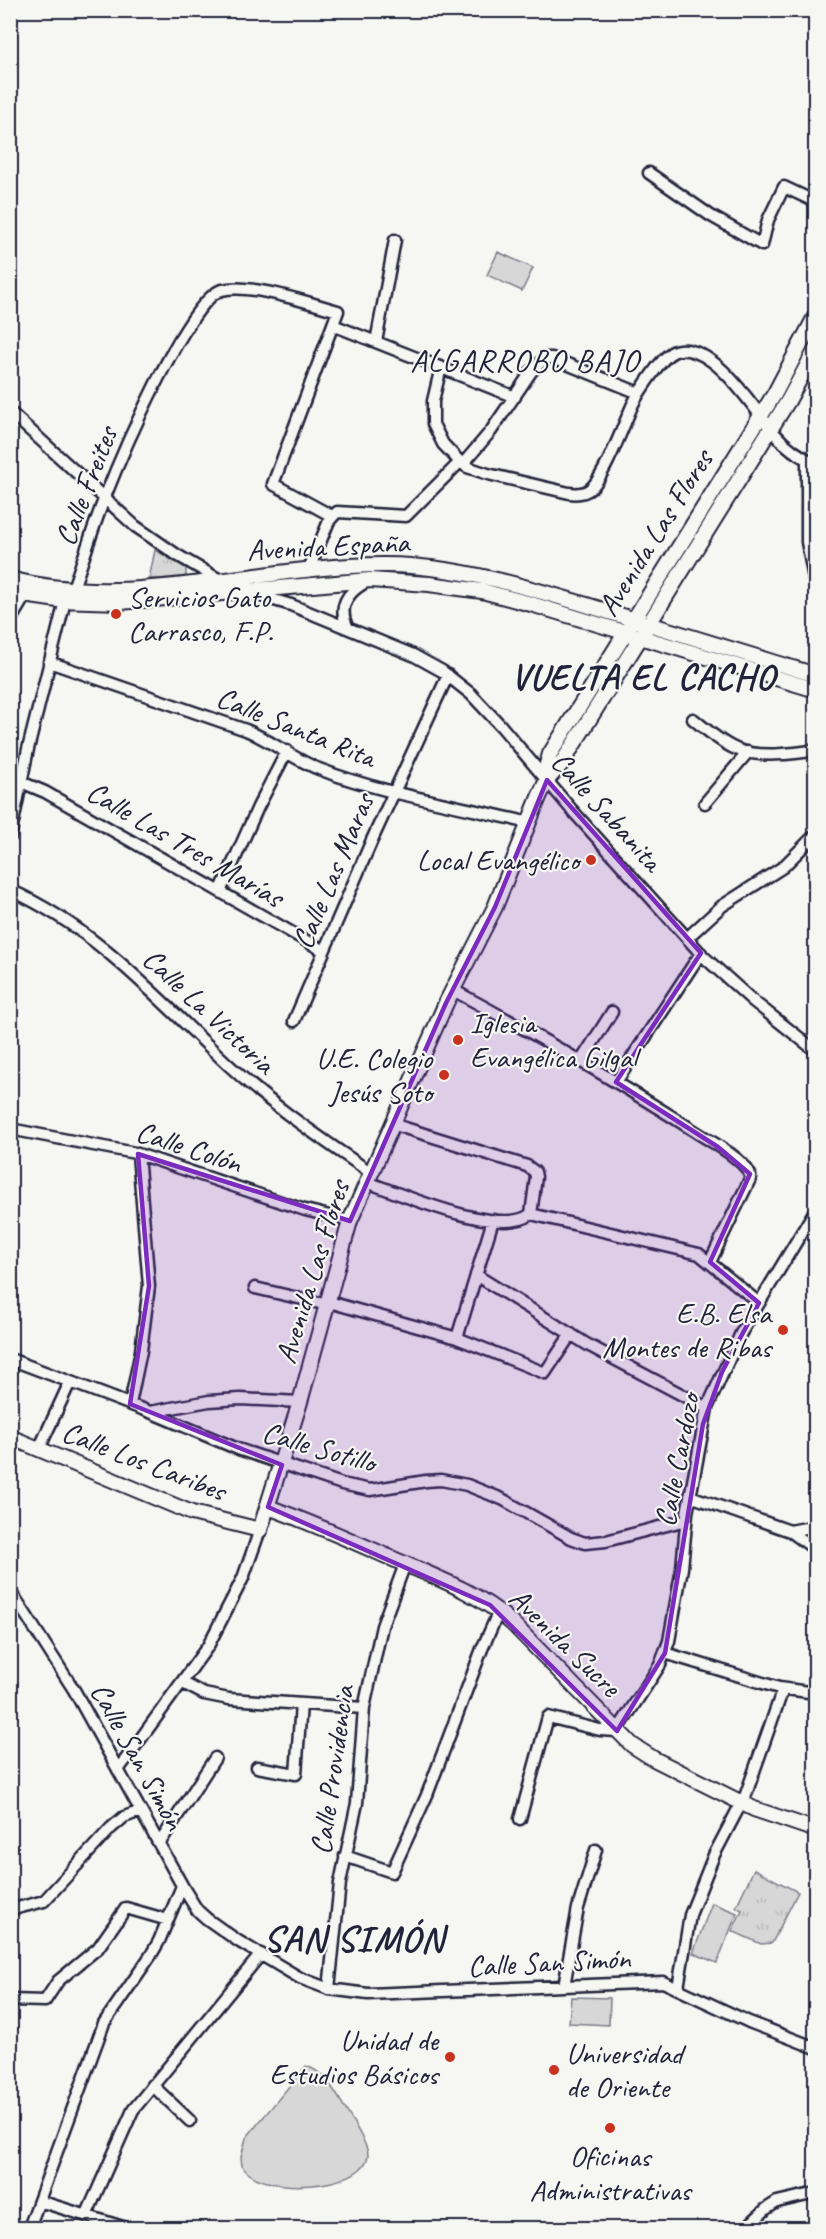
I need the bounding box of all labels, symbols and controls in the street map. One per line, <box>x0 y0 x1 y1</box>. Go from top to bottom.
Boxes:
district label: ALGARROBO BAJO <box>410 340 641 381</box>
street label: Calle Freites <box>46 419 127 551</box>
street label: Avenida Las Flores <box>589 441 723 623</box>
street label: Avenida España <box>246 523 412 569</box>
place label: Servicios Gato Carrasco, F.P. <box>128 578 273 650</box>
marker: Servicios Gato Carrasco, F.P. <box>109 607 123 621</box>
district label: VUELTA EL CACHO <box>511 654 779 700</box>
street label: Calle Santa Rita <box>211 678 383 777</box>
street label: Calle Sabanita <box>543 743 673 881</box>
street label: Calle Las Tres Marías <box>80 772 292 917</box>
street label: Calle Las Maras <box>283 785 384 954</box>
place label: Local Evangélico <box>417 841 582 879</box>
marker: Local Evangélico <box>584 853 598 867</box>
street label: Calle La Victoria <box>135 940 285 1083</box>
place label: Iglesia Evangélica Gilgal <box>470 1004 642 1076</box>
marker: Iglesia Evangélica Gilgal <box>451 1033 465 1047</box>
place label: U.E. Colegio Jesús Soto <box>316 1039 435 1111</box>
marker: U.E. Colegio Jesús Soto <box>437 1068 451 1082</box>
street label: Calle Colón <box>131 1112 248 1182</box>
street label: Avenida Las Flores <box>266 1174 359 1368</box>
place label: E.B. Elsa Montes de Ribas <box>602 1294 774 1366</box>
marker: E.B. Elsa Montes de Ribas <box>776 1323 790 1337</box>
street label: Calle Cardozo <box>646 1387 709 1530</box>
street label: Calle Los Caribes <box>57 1412 234 1511</box>
street label: Calle Sotillo <box>258 1413 383 1482</box>
street label: Avenida Sucre <box>501 1579 631 1706</box>
street label: Calle San Simón <box>82 1676 195 1838</box>
street label: Calle Providencia <box>301 1681 363 1857</box>
district label: SAN SIMÓN <box>263 1916 449 1962</box>
street label: Calle San Simón <box>467 1939 633 1985</box>
place label: Unidad de Estudios Básicos <box>269 2021 441 2093</box>
place label: Universidad de Oriente <box>566 2034 687 2106</box>
marker: Unidad de Estudios Básicos <box>443 2050 457 2064</box>
marker: Universidad de Oriente <box>547 2063 561 2077</box>
marker: Oficinas Administrativas <box>603 2121 617 2135</box>
place label: Oficinas Administrativas <box>529 2137 693 2209</box>

